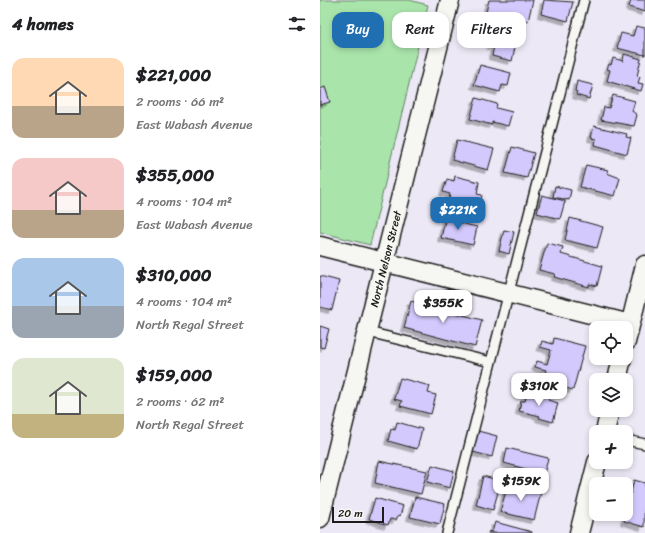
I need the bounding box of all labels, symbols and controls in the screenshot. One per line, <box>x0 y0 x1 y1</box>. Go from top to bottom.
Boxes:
text: 4 homes <box>12 9 73 39</box>
chip: Buy <box>332 12 384 48</box>
chip: Rent <box>392 12 449 48</box>
chip: Filters <box>457 12 526 48</box>
icon: filters <box>286 13 308 35</box>
text: $221,000 <box>136 60 211 90</box>
icon: home <box>44 74 92 122</box>
text: 2 rooms · 66 m² <box>136 90 224 113</box>
text: East Wabash Avenue <box>136 113 252 136</box>
text: $355,000 <box>136 160 214 190</box>
icon: home <box>44 174 92 222</box>
text: 4 rooms · 104 m² <box>136 190 232 213</box>
pin: $221K <box>430 197 486 231</box>
text: $221K <box>439 198 477 221</box>
street label: North Nelson Street <box>365 208 407 309</box>
text: East Wabash Avenue <box>136 213 252 236</box>
text: $310,000 <box>136 260 212 290</box>
icon: home <box>44 274 92 322</box>
text: 4 rooms · 104 m² <box>136 290 232 313</box>
pin: $355K <box>415 290 471 324</box>
text: $355K <box>423 291 463 314</box>
text: North Regal Street <box>136 313 244 336</box>
map controls <box>589 321 633 521</box>
button: locate <box>589 321 633 365</box>
text: $159,000 <box>136 360 212 390</box>
pin: $310K <box>511 373 567 407</box>
button: layers <box>589 373 633 417</box>
icon: home <box>44 374 92 422</box>
text: $310K <box>520 374 558 397</box>
text: 2 rooms · 62 m² <box>136 390 224 413</box>
text: North Regal Street <box>136 413 244 436</box>
button: + <box>589 425 633 469</box>
pin: $159K <box>493 468 549 502</box>
text: $159K <box>502 469 540 492</box>
button: − <box>589 477 633 521</box>
text: 20 m <box>338 504 363 523</box>
scale bar <box>332 505 384 524</box>

